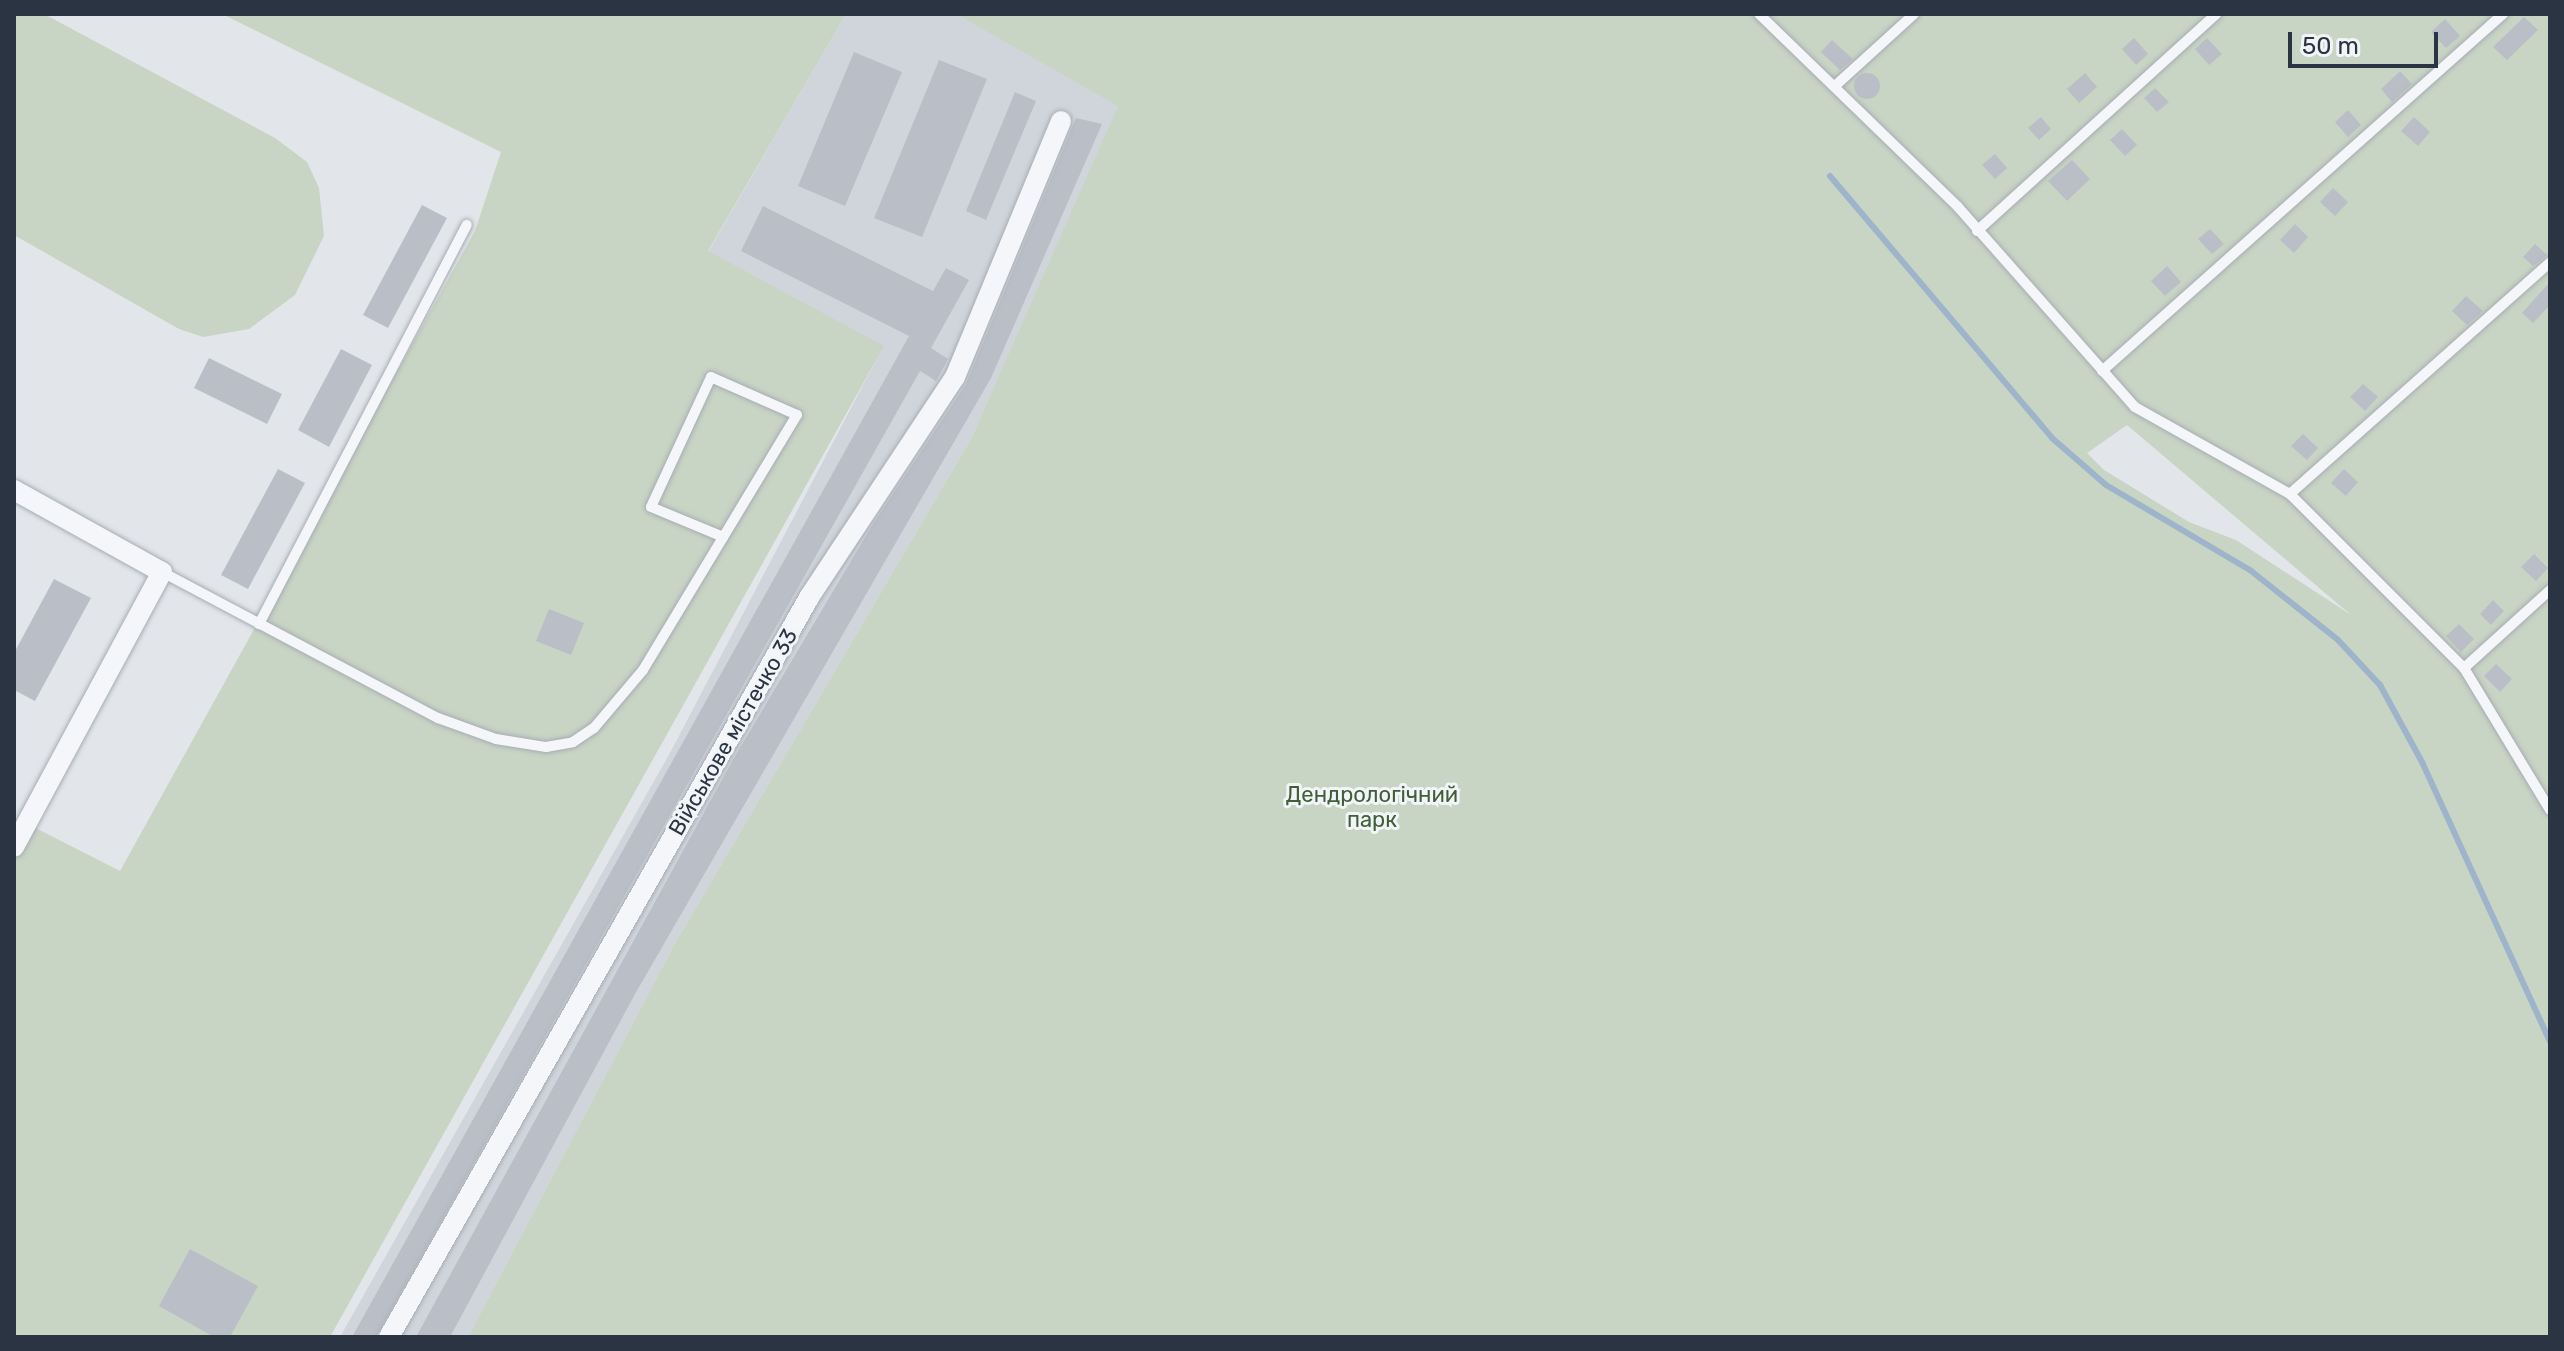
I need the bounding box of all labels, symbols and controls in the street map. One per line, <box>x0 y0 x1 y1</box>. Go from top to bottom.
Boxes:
scale bar <box>2292 16 2442 66</box>
text: 50 m <box>2302 32 2359 60</box>
street label: Військове містечко 33 <box>663 624 803 840</box>
park label: Дендрологічний парк <box>1286 781 1458 832</box>

